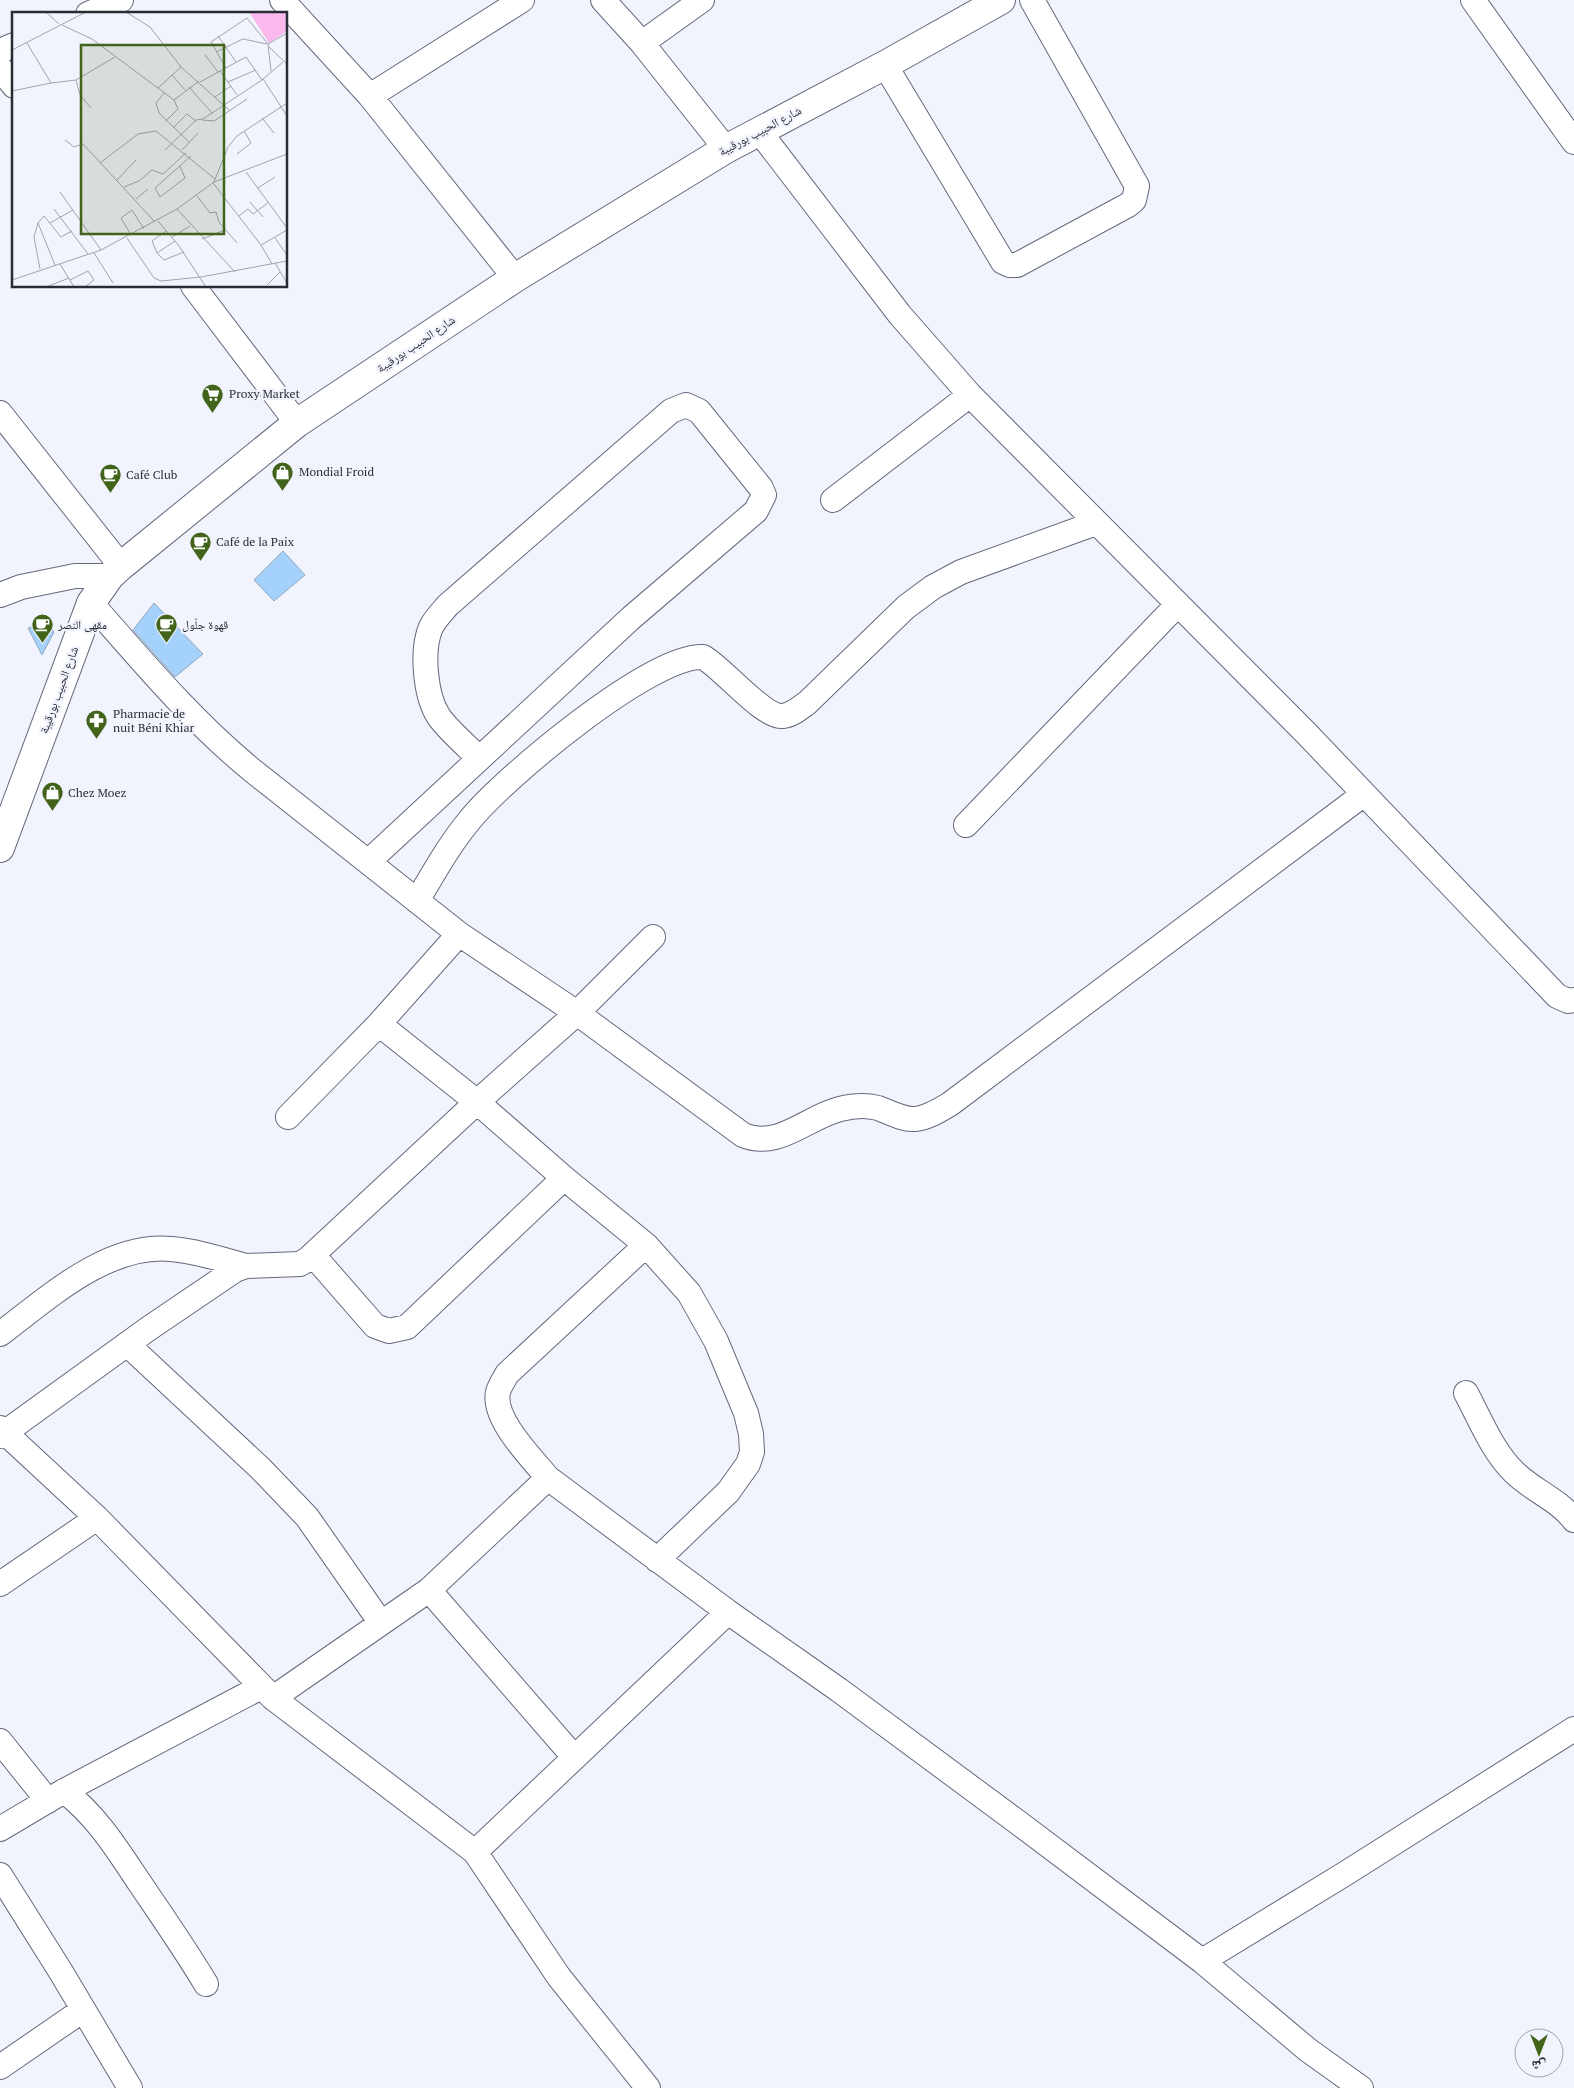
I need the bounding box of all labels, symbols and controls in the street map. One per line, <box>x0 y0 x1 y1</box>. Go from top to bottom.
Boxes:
inset map <box>12 12 288 288</box>
street label: شارع الحبيب بورقيبة <box>716 102 804 160</box>
street label: شارع الحبيب بورقيبة <box>374 312 458 376</box>
supermarket icon: Proxy Market <box>201 382 225 413</box>
place label: Proxy Market <box>229 386 301 401</box>
shop icon: Mondial Froid <box>271 460 295 491</box>
cafe icon: Café Club <box>98 463 122 494</box>
place label: Mondial Froid <box>299 464 374 479</box>
place label: Café Club <box>126 467 178 482</box>
cafe icon: Café de la Paix <box>188 530 212 561</box>
place label: Café de la Paix <box>216 534 295 549</box>
cafe icon: مقهى النصر <box>30 613 54 644</box>
cafe icon: قهوة جلّول <box>154 613 178 644</box>
place label: مقهى النصر <box>57 617 107 632</box>
place label: قهوة جلّول <box>182 617 228 632</box>
street label: شارع الحبيب بورقيبة <box>36 644 82 736</box>
place label: Pharmacie de nuit Béni Khiar <box>113 706 195 735</box>
pharmacy icon: Pharmacie de nuit Béni Khiar <box>85 709 109 740</box>
shop icon: Chez Moez <box>40 781 64 812</box>
place label: Chez Moez <box>68 785 126 800</box>
north arrow <box>1514 2028 1564 2078</box>
text: ش <box>1531 2057 1546 2076</box>

